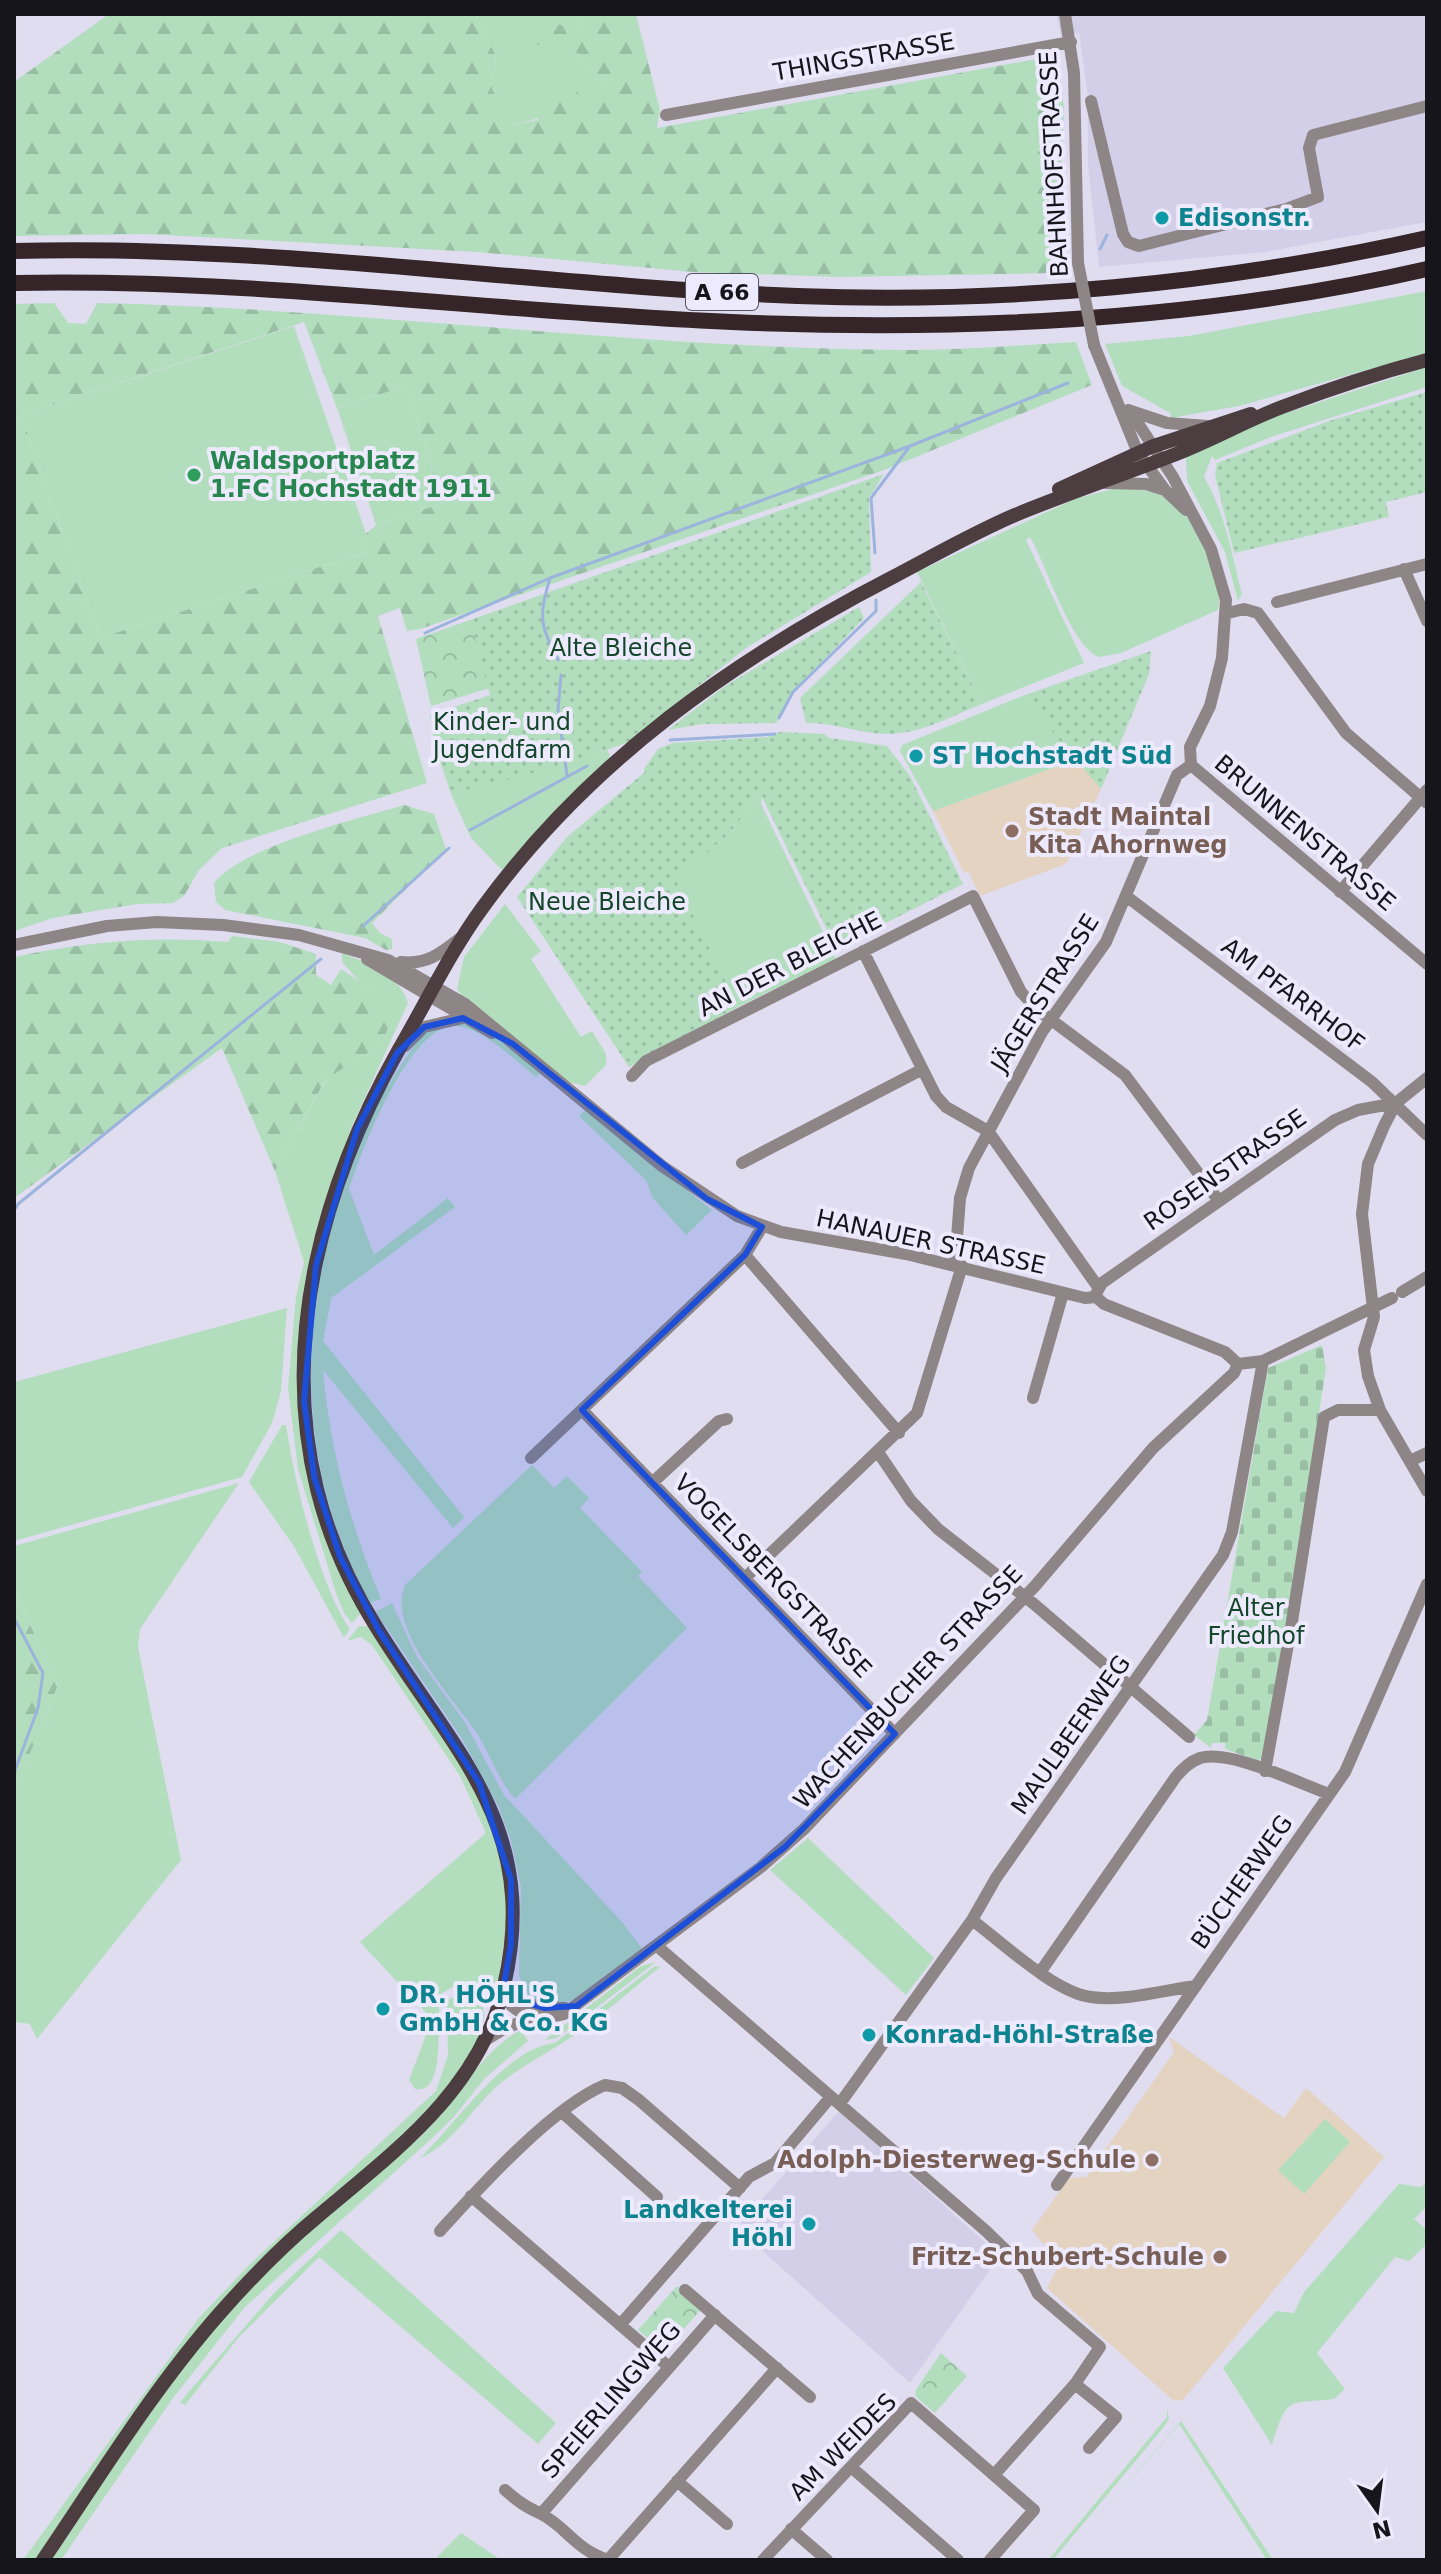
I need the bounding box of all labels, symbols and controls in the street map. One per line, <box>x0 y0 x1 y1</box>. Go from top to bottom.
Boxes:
street label: THINGSTRASSE <box>770 27 957 87</box>
street label: BAHNHOFSTRASSE <box>1034 50 1074 278</box>
place label: Edisonstr. <box>1178 204 1311 232</box>
marker: Edisonstr. <box>1153 209 1171 227</box>
road number: A 66 <box>686 274 758 310</box>
place label: Waldsportplatz 1.FC Hochstadt 1911 <box>210 447 492 503</box>
marker: Waldsportplatz 1.FC Hochstadt 1911 <box>185 466 203 484</box>
park label: Alte Bleiche <box>550 634 692 662</box>
park label: Kinder- und Jugendfarm <box>431 708 571 764</box>
place label: ST Hochstadt Süd <box>932 742 1172 770</box>
marker: ST Hochstadt Süd <box>907 747 925 765</box>
street label: BRUNNENSTRASSE <box>1209 749 1401 917</box>
place label: Stadt Maintal Kita Ahornweg <box>1028 803 1228 859</box>
marker: Stadt Maintal Kita Ahornweg <box>1003 822 1021 840</box>
park label: Neue Bleiche <box>528 888 686 916</box>
street label: AN DER BLEICHE <box>694 906 886 1022</box>
street label: JÄGERSTRASSE <box>983 908 1105 1079</box>
street label: AM PFARRHOF <box>1216 932 1370 1058</box>
street label: ROSENSTRASSE <box>1139 1104 1311 1236</box>
street label: HANAUER STRASSE <box>814 1204 1048 1280</box>
street label: VOGELSBERGSTRASSE <box>669 1469 877 1683</box>
street label: WACHENBUCHER STRASSE <box>788 1560 1028 1814</box>
park label: Alter Friedhof <box>1208 1594 1305 1650</box>
street label: MAULBEERWEG <box>1006 1650 1136 1820</box>
street label: BÜCHERWEG <box>1185 1809 1299 1954</box>
place label: DR. HÖHL'S GmbH & Co. KG <box>399 1979 608 2037</box>
marker: DR. HÖHL'S GmbH & Co. KG <box>374 2000 392 2018</box>
place label: Konrad-Höhl-Straße <box>885 2021 1154 2049</box>
marker: Konrad-Höhl-Straße <box>860 2026 878 2044</box>
place label: Adolph-Diesterweg-Schule <box>777 2146 1136 2174</box>
marker: Adolph-Diesterweg-Schule <box>1143 2151 1161 2169</box>
place label: Landkelterei Höhl <box>623 2196 793 2252</box>
marker: Landkelterei Höhl <box>800 2215 818 2233</box>
place label: Fritz-Schubert-Schule <box>911 2243 1204 2271</box>
marker: Fritz-Schubert-Schule <box>1211 2248 1229 2266</box>
street label: SPEIERLINGWEG <box>535 2316 687 2484</box>
street label: AM WEIDES <box>784 2388 902 2506</box>
north arrow <box>1337 2470 1417 2550</box>
text: N <box>1370 2515 1394 2543</box>

